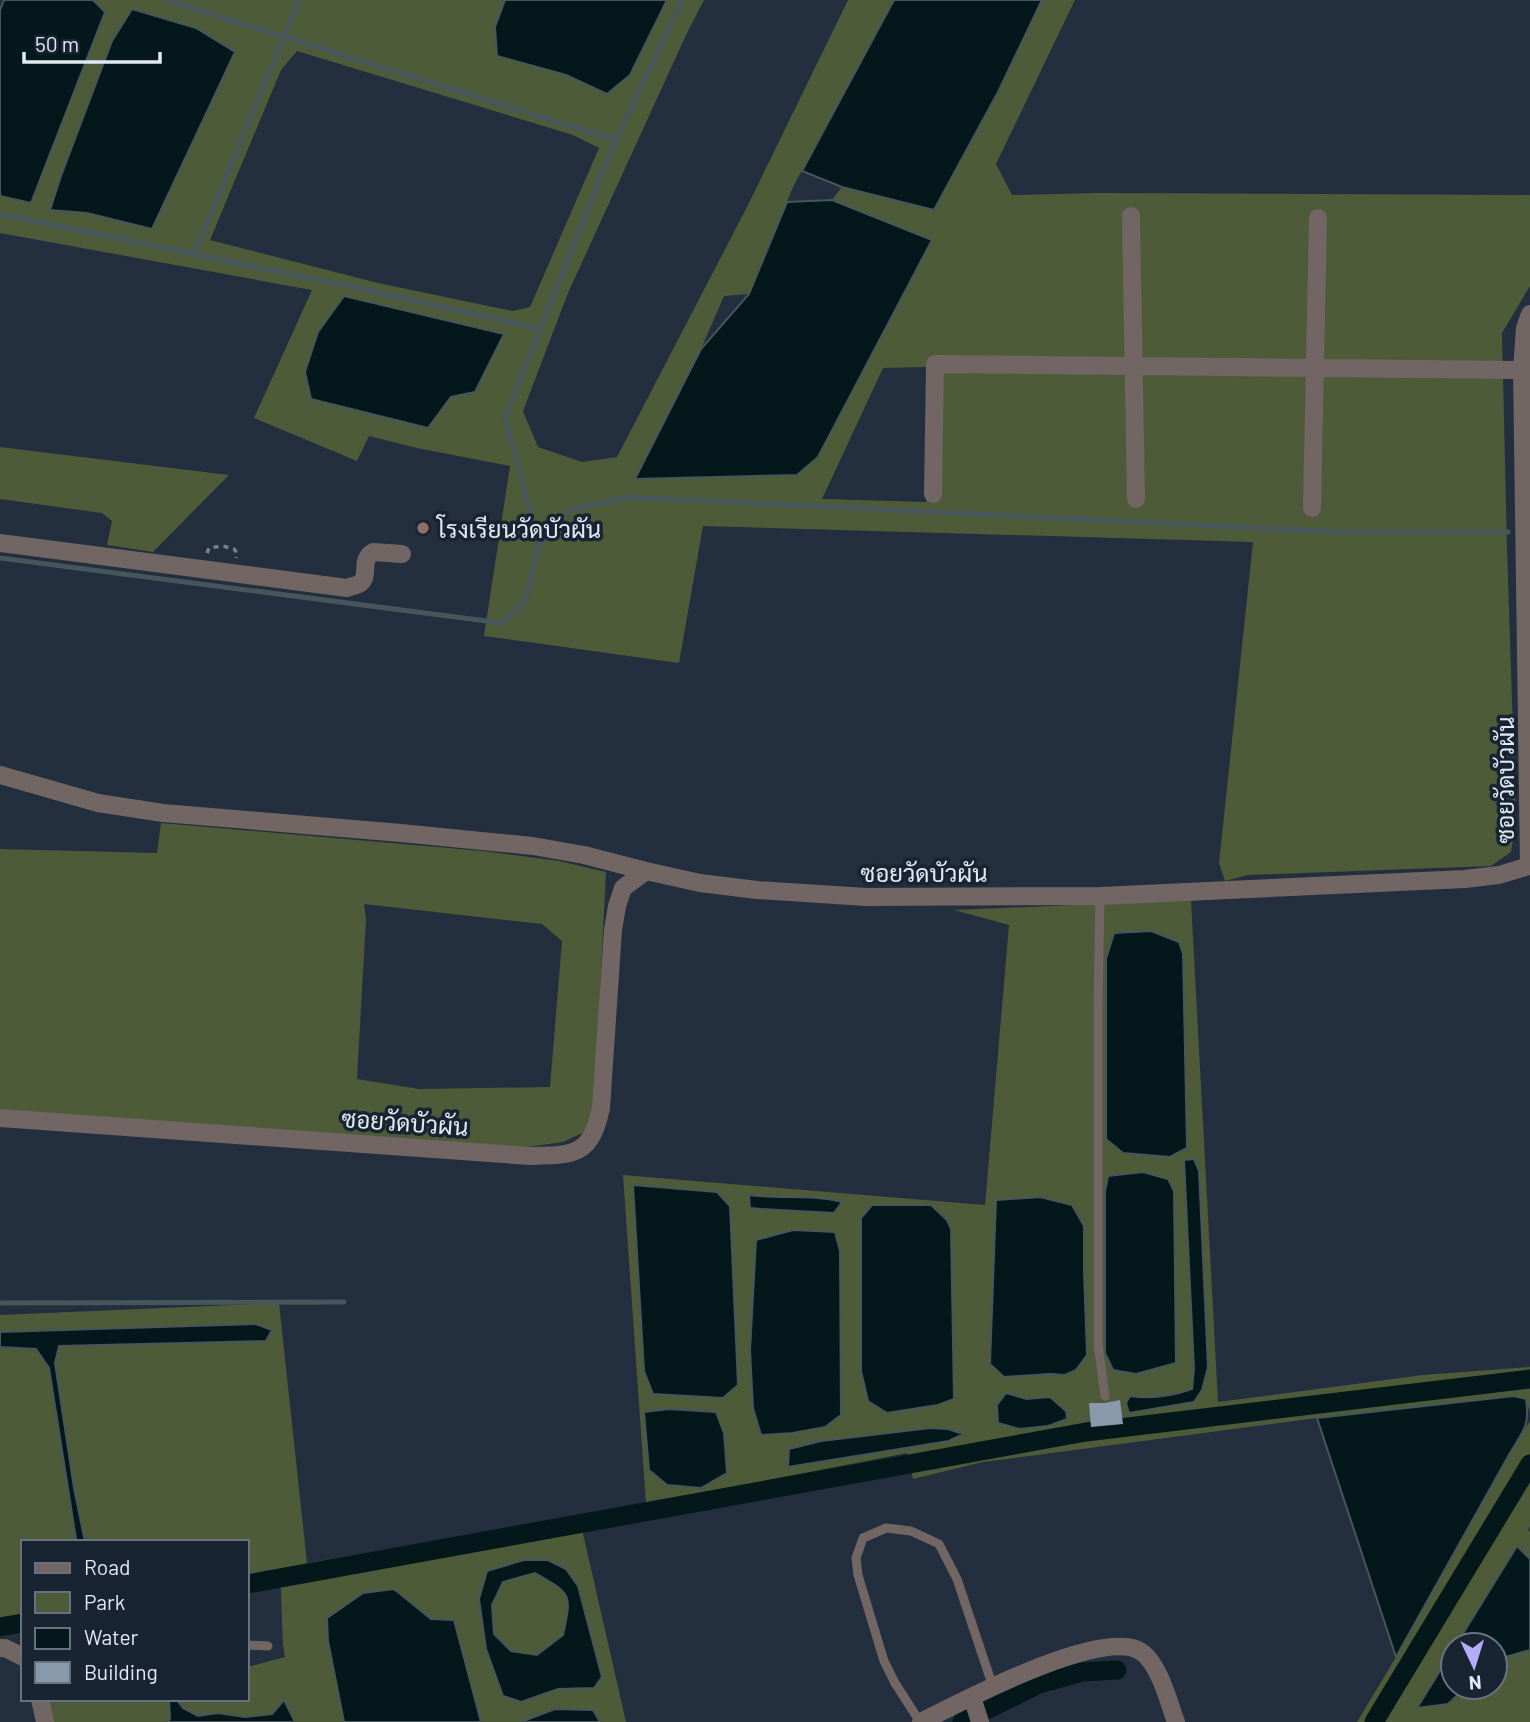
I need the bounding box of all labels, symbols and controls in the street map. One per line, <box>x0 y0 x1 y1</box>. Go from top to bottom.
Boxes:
scale bar <box>24 21 161 65</box>
text: 50 m <box>35 31 79 56</box>
place label: โรงเรียนวัดบัวผัน <box>435 514 601 543</box>
marker: โรงเรียนวัดบัวผัน <box>415 520 431 536</box>
street label: ซอยวัดบัวผัน <box>1490 716 1519 844</box>
street label: ซอยวัดบัวผัน <box>860 858 988 887</box>
street label: ซอยวัดบัวผัน <box>341 1103 469 1141</box>
legend <box>21 1540 248 1701</box>
text: Road <box>84 1554 130 1579</box>
text: Park <box>84 1589 125 1614</box>
text: Water <box>84 1624 139 1649</box>
north arrow <box>1439 1631 1509 1701</box>
text: Building <box>84 1659 158 1684</box>
text: N <box>1468 1672 1482 1695</box>

